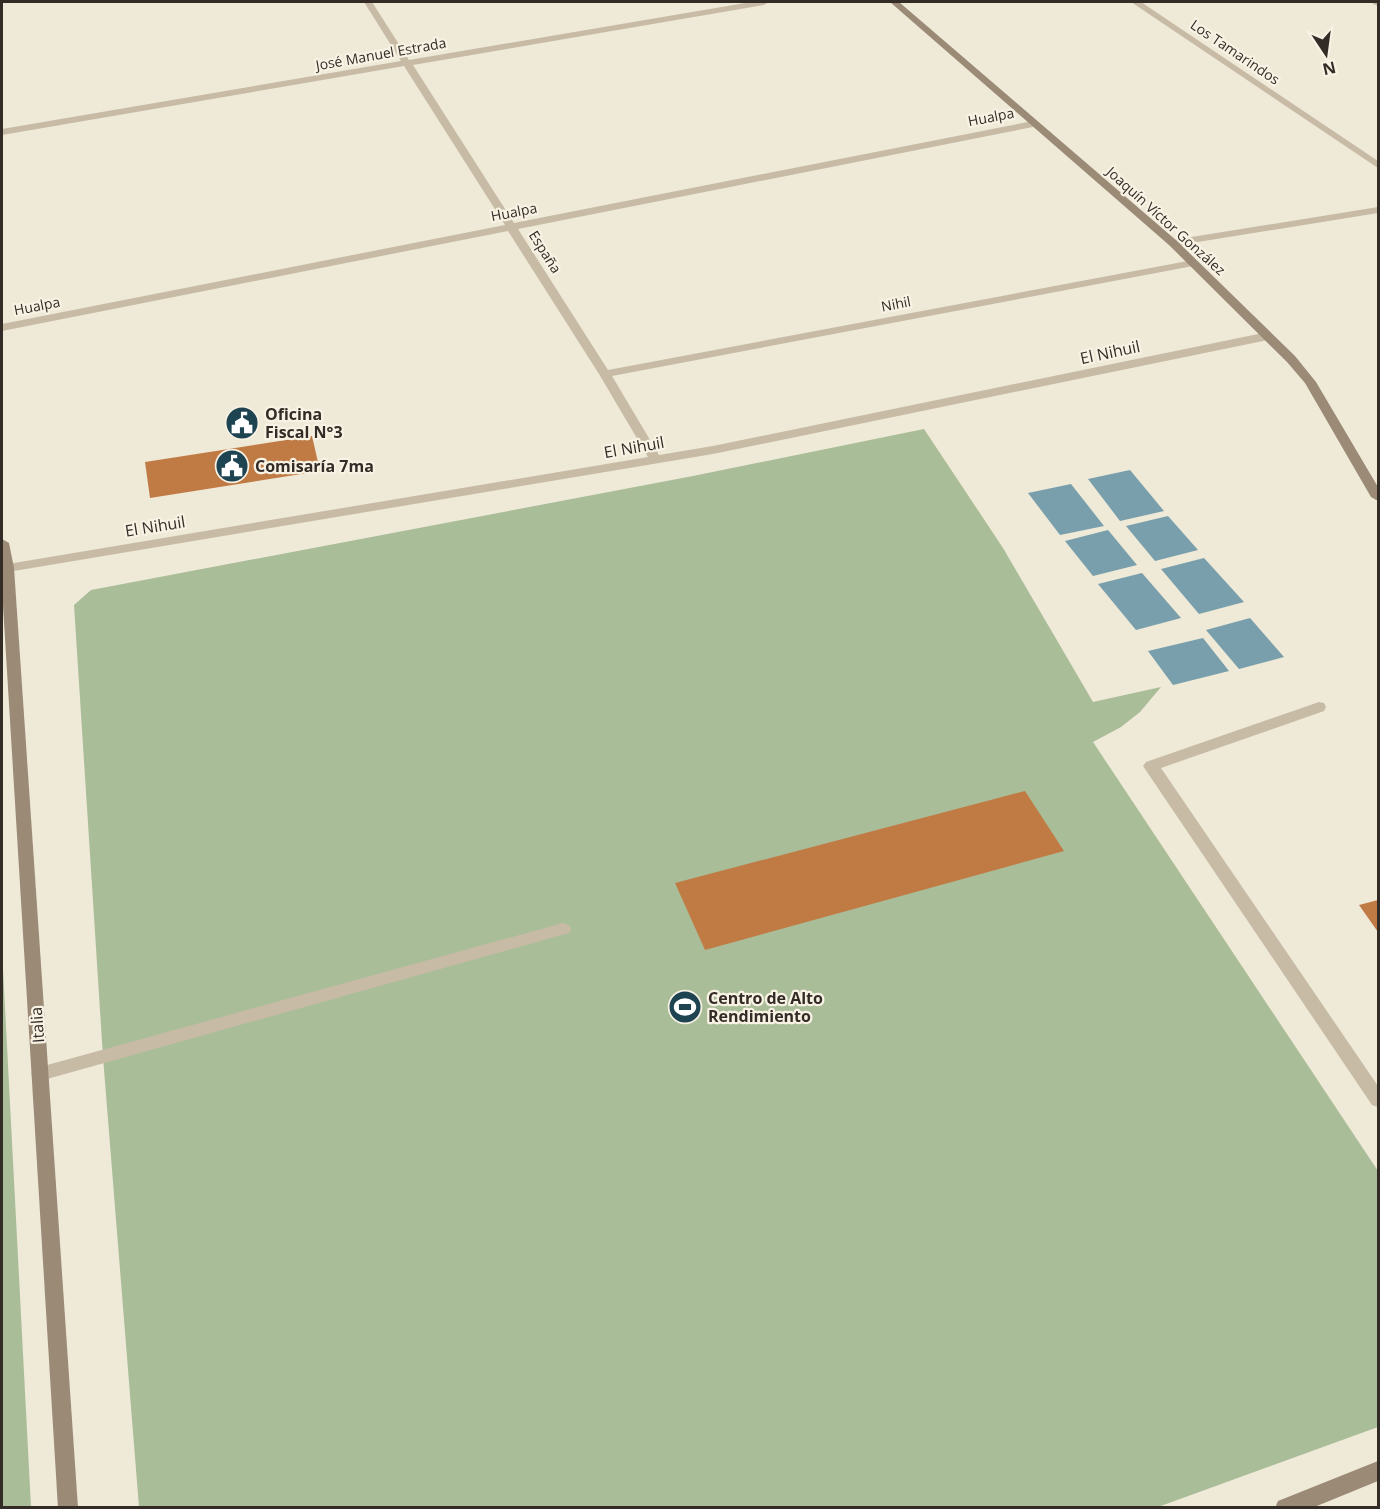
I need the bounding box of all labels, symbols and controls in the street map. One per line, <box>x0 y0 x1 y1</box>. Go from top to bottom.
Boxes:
street label: Los Tamarindos <box>1187 15 1284 89</box>
north arrow <box>1296 24 1356 84</box>
street label: José Manuel Estrada <box>312 33 448 75</box>
text: N <box>1321 56 1338 81</box>
street label: Hualpa <box>966 103 1016 130</box>
street label: Joaquín Víctor González <box>1101 161 1230 279</box>
street label: Hualpa <box>489 198 539 225</box>
street label: España <box>525 227 566 277</box>
street label: Nihil <box>879 291 912 316</box>
street label: Hualpa <box>12 292 62 319</box>
street label: El Nihuil <box>1078 335 1142 369</box>
place label: Oficina Fiscal N°3 <box>265 403 343 443</box>
public building icon: Oficina Fiscal N°3 <box>224 405 260 441</box>
street label: El Nihuil <box>602 431 666 463</box>
public building icon: Comisaría 7ma <box>214 448 250 484</box>
place label: Comisaría 7ma <box>255 455 374 477</box>
street label: El Nihuil <box>123 510 187 542</box>
place label: Centro de Alto Rendimiento <box>708 987 823 1027</box>
sports icon: Centro de Alto Rendimiento <box>667 989 703 1025</box>
street label: Italia <box>25 1006 49 1044</box>

